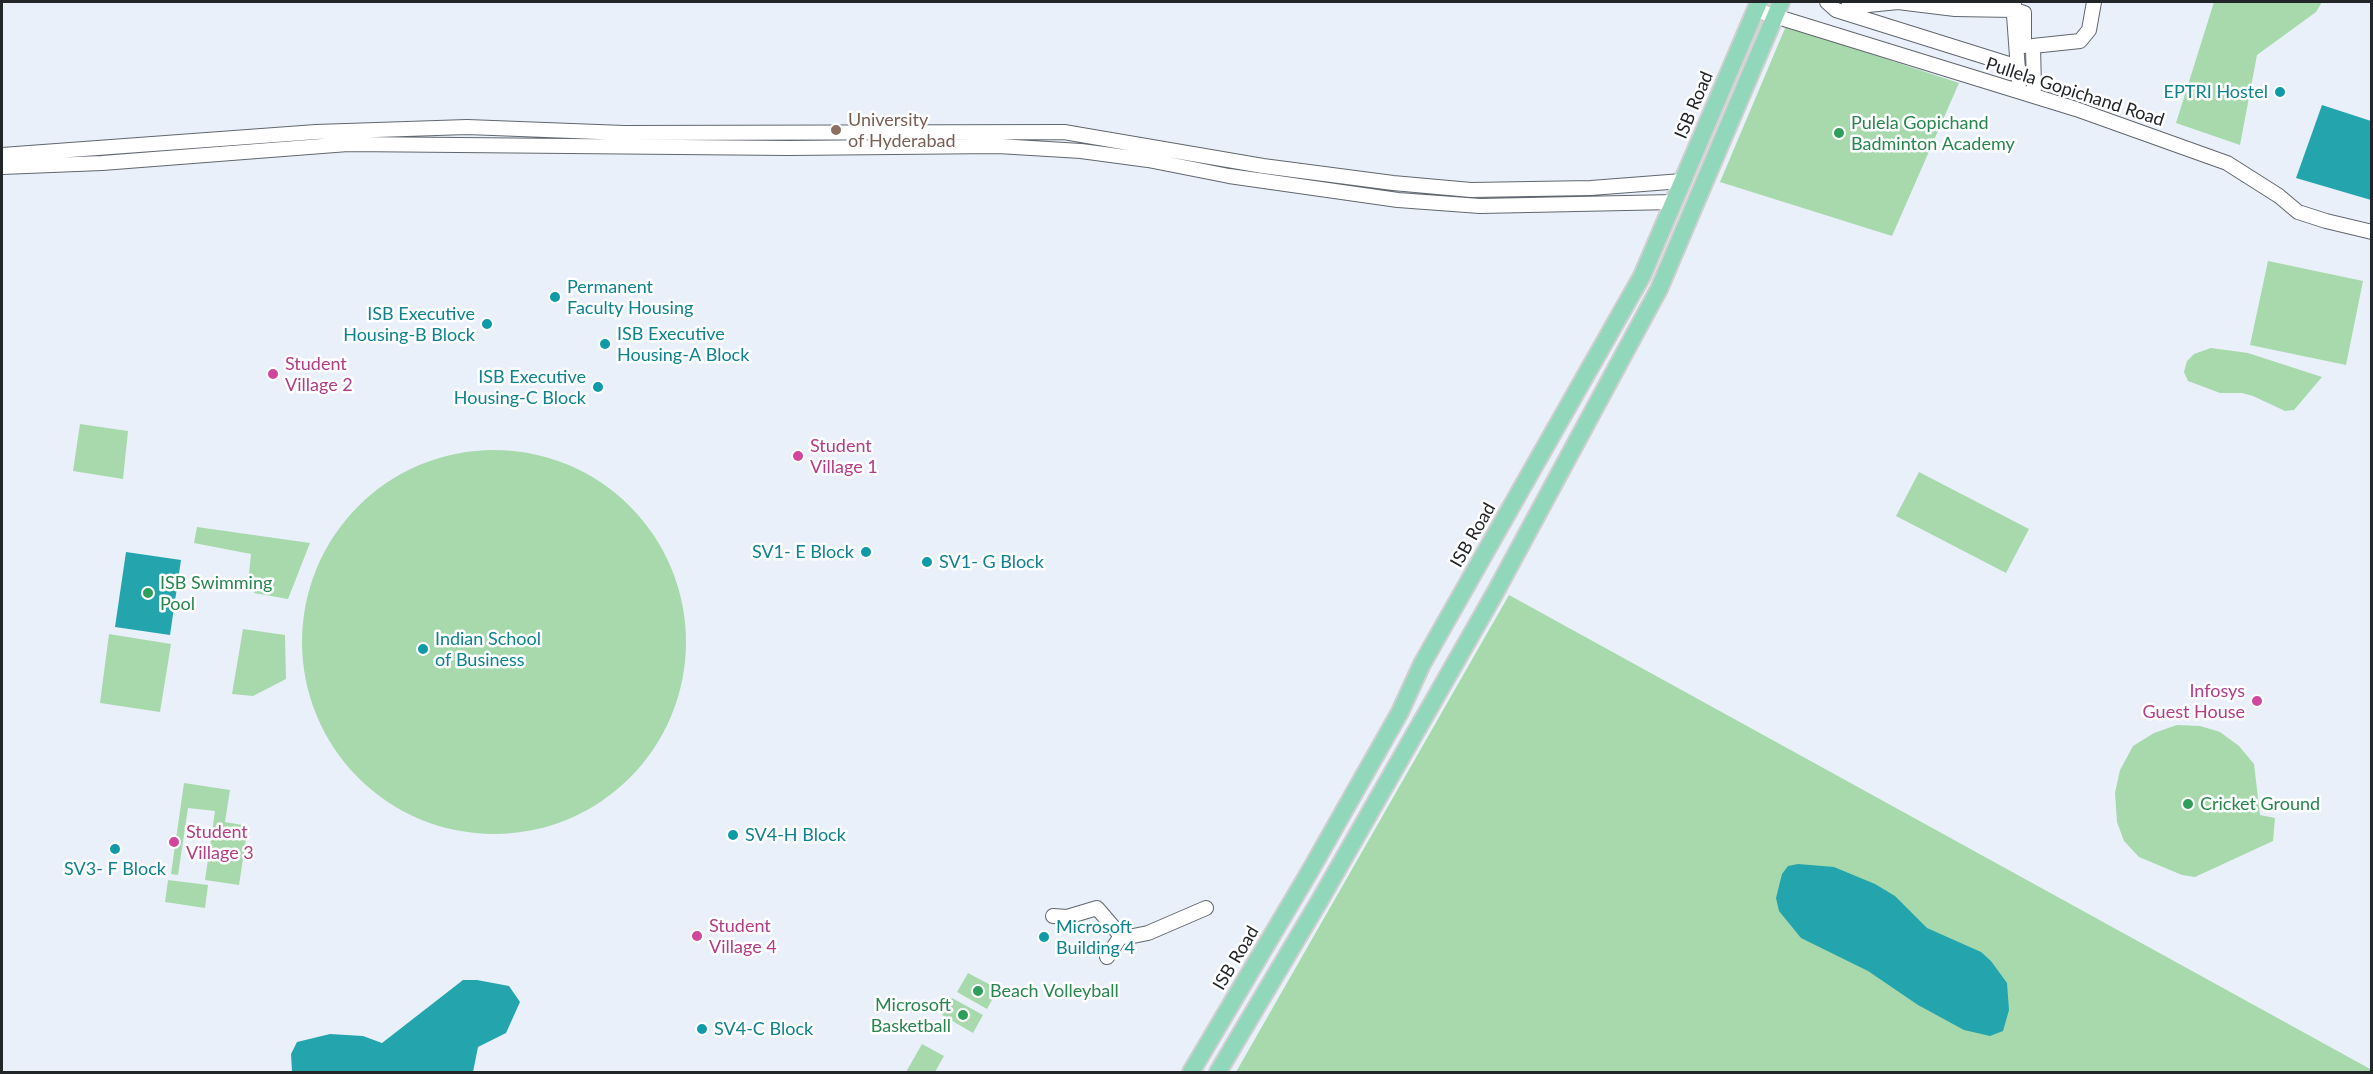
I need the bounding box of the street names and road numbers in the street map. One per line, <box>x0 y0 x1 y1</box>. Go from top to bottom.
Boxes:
street label: Pullela Gopichand Road <box>1983 53 2167 131</box>
street label: ISB Road <box>1670 68 1718 142</box>
street label: ISB Road <box>1446 499 1500 571</box>
street label: ISB Road <box>1208 922 1264 994</box>

